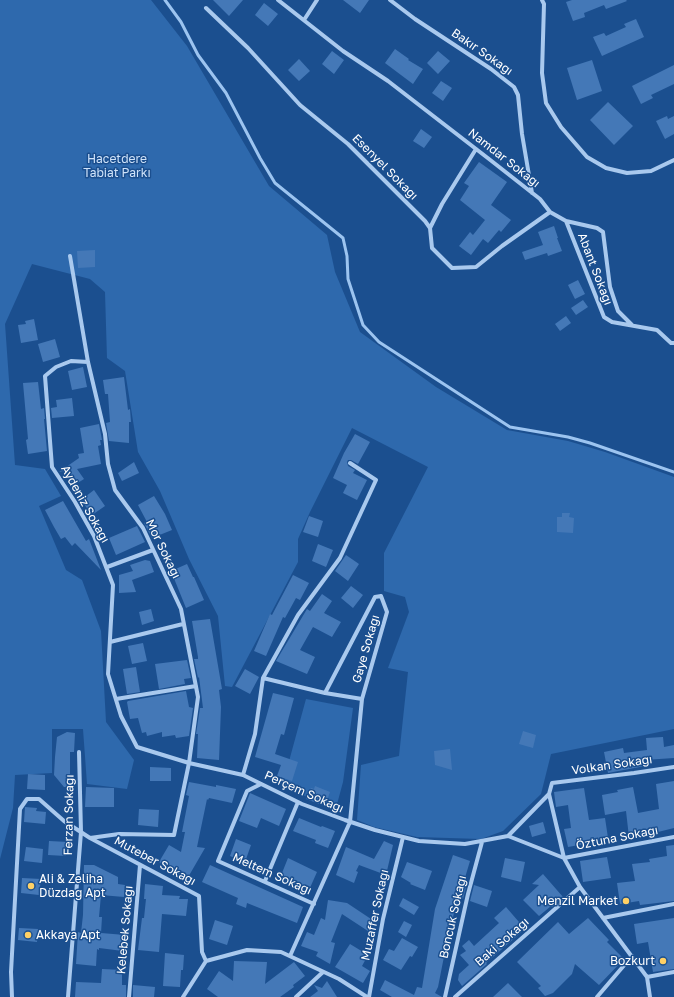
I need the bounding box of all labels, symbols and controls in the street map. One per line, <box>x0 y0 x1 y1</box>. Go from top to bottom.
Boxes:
street label: Bakır Sokağı <box>449 26 515 78</box>
street label: Namdar Sokağı <box>465 125 543 191</box>
street label: Esenyel Sokağı <box>349 131 421 203</box>
park label: Hacetdere Tabiat Parkı <box>83 152 151 180</box>
street label: Abant Sokağı <box>575 231 615 307</box>
street label: Aydeniz Sokağı <box>58 463 112 545</box>
street label: Mor Sokağı <box>142 517 184 581</box>
street label: Gaye Sokağı <box>349 613 383 685</box>
street label: Volkan Sokağı <box>571 752 653 778</box>
street label: Perçem Sokağı <box>262 768 346 816</box>
street label: Ferzan Sokağı <box>61 774 77 856</box>
street label: Öztuna Sokağı <box>575 823 659 853</box>
street label: Muteber Sokağı <box>112 833 198 889</box>
street label: Meltem Sokağı <box>230 850 314 898</box>
street label: Muzaffer Sokağı <box>358 868 392 962</box>
place label: Ali & Zeliha Düzdağ Apt <box>39 872 106 900</box>
street label: Boncuk Sokağı <box>436 874 470 960</box>
marker: Ali & Zeliha Düzdağ Apt <box>26 881 36 891</box>
street label: Kelebek Sokağı <box>114 885 136 975</box>
place label: Menzil Market <box>537 894 618 908</box>
marker: Menzil Market <box>621 896 631 906</box>
street label: Baki Sokağı <box>472 915 532 969</box>
place label: Akkaya Apt <box>36 928 100 942</box>
marker: Akkaya Apt <box>23 930 33 940</box>
place label: Bozkurt <box>610 954 655 968</box>
marker: Bozkurt <box>658 956 668 966</box>

